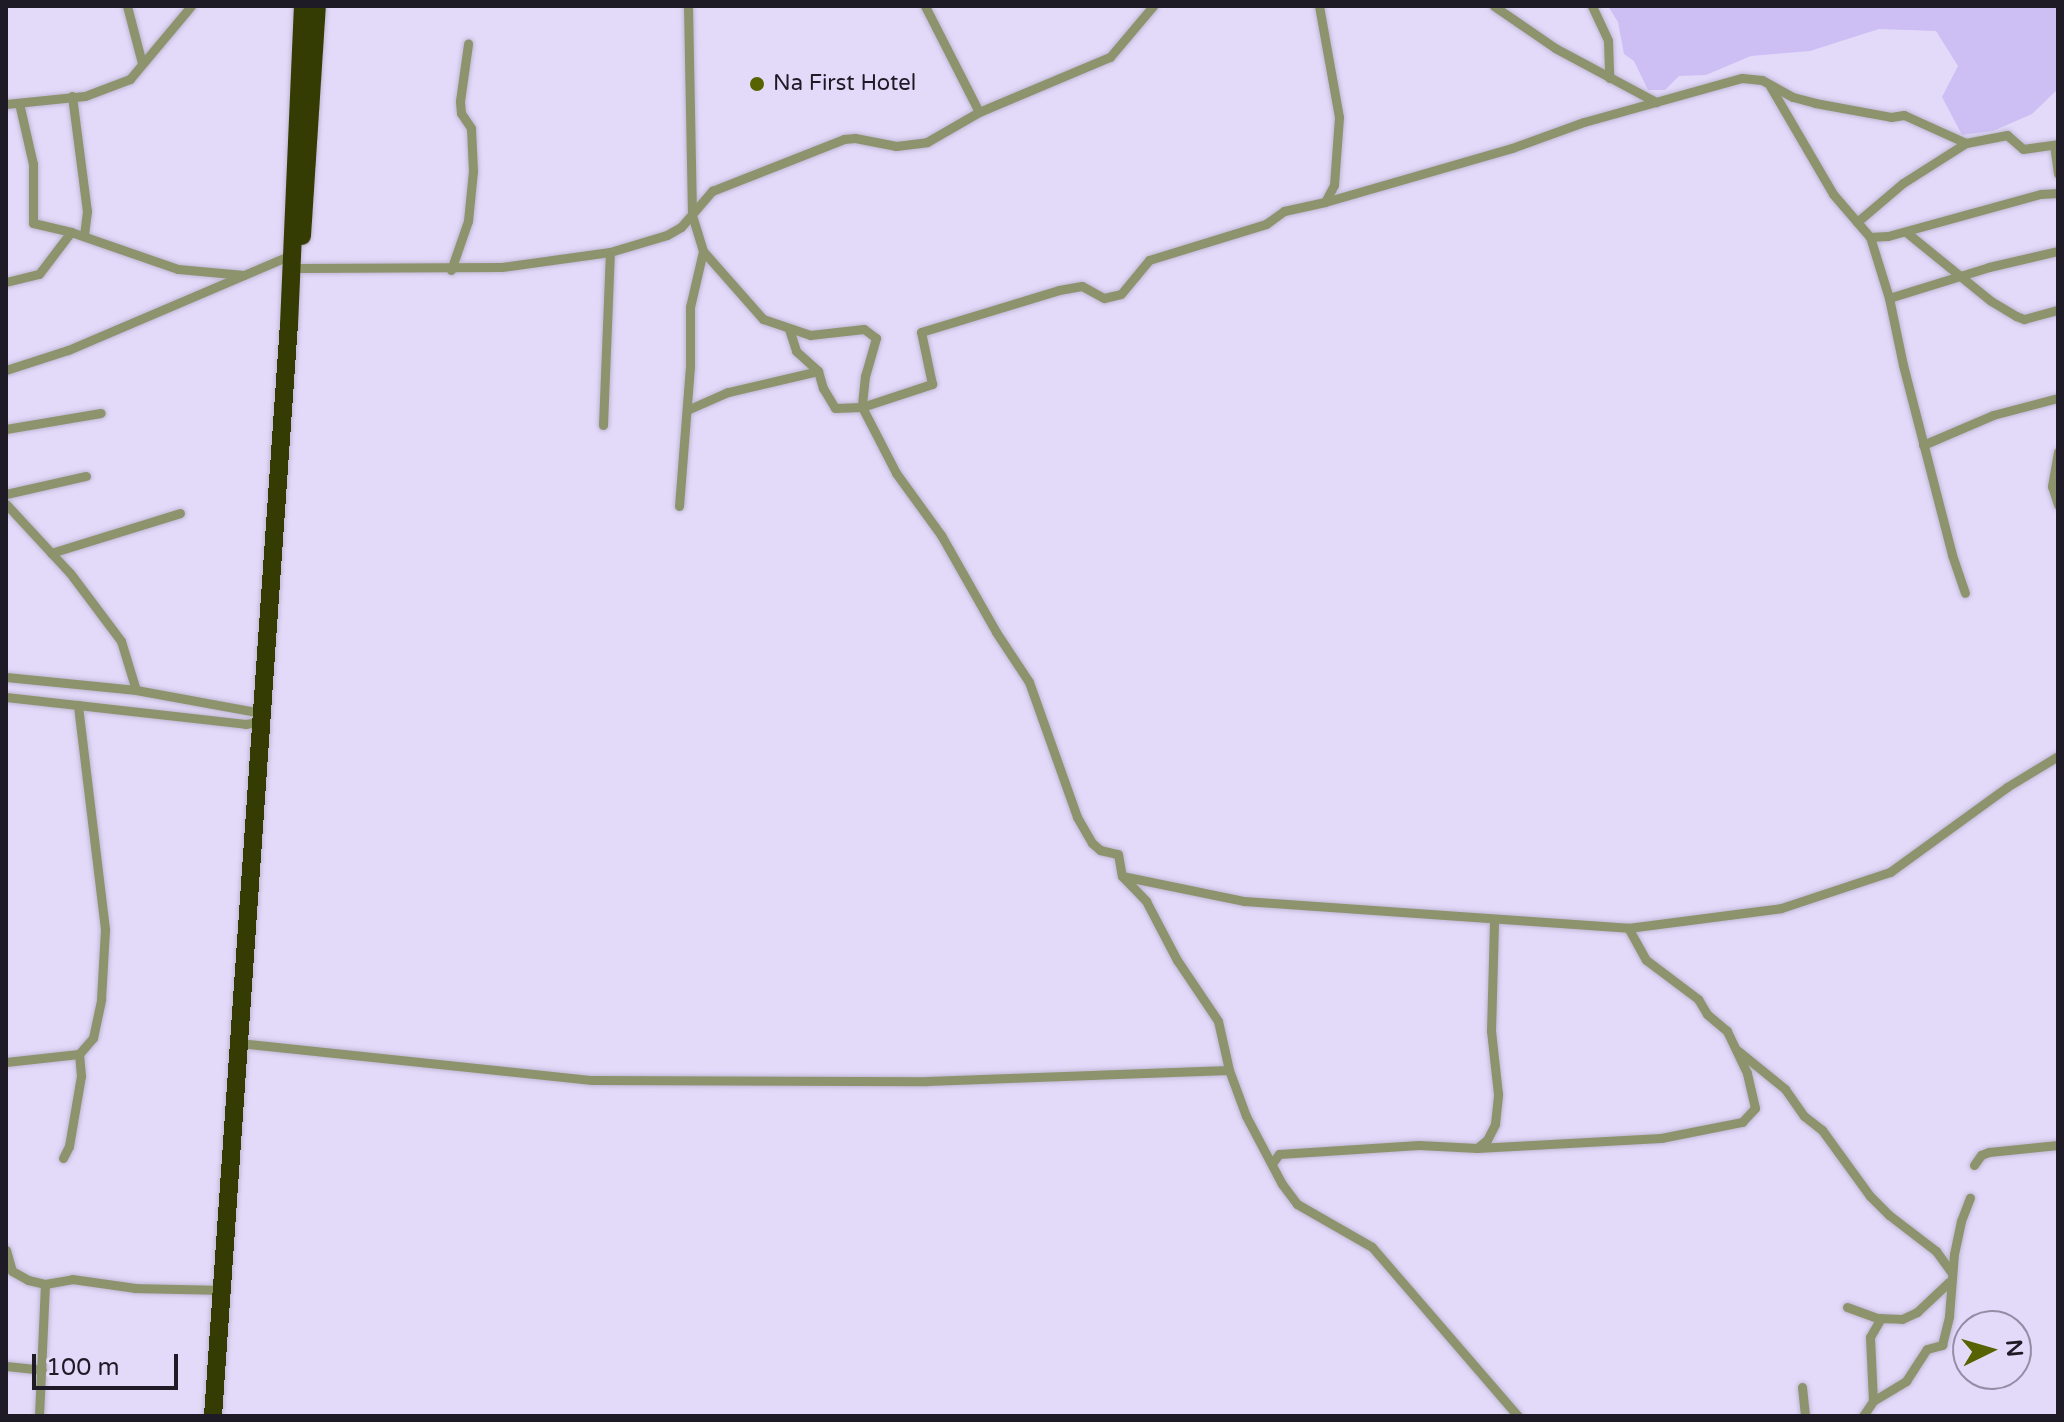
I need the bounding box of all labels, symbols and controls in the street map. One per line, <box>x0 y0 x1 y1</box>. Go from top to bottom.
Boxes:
place label: Na First Hotel <box>773 71 916 97</box>
marker: Na First Hotel <box>748 75 766 93</box>
north arrow <box>1952 1310 2032 1390</box>
scale bar <box>36 1338 182 1388</box>
text: N <box>2000 1338 2028 1358</box>
text: 100 m <box>46 1353 120 1382</box>

